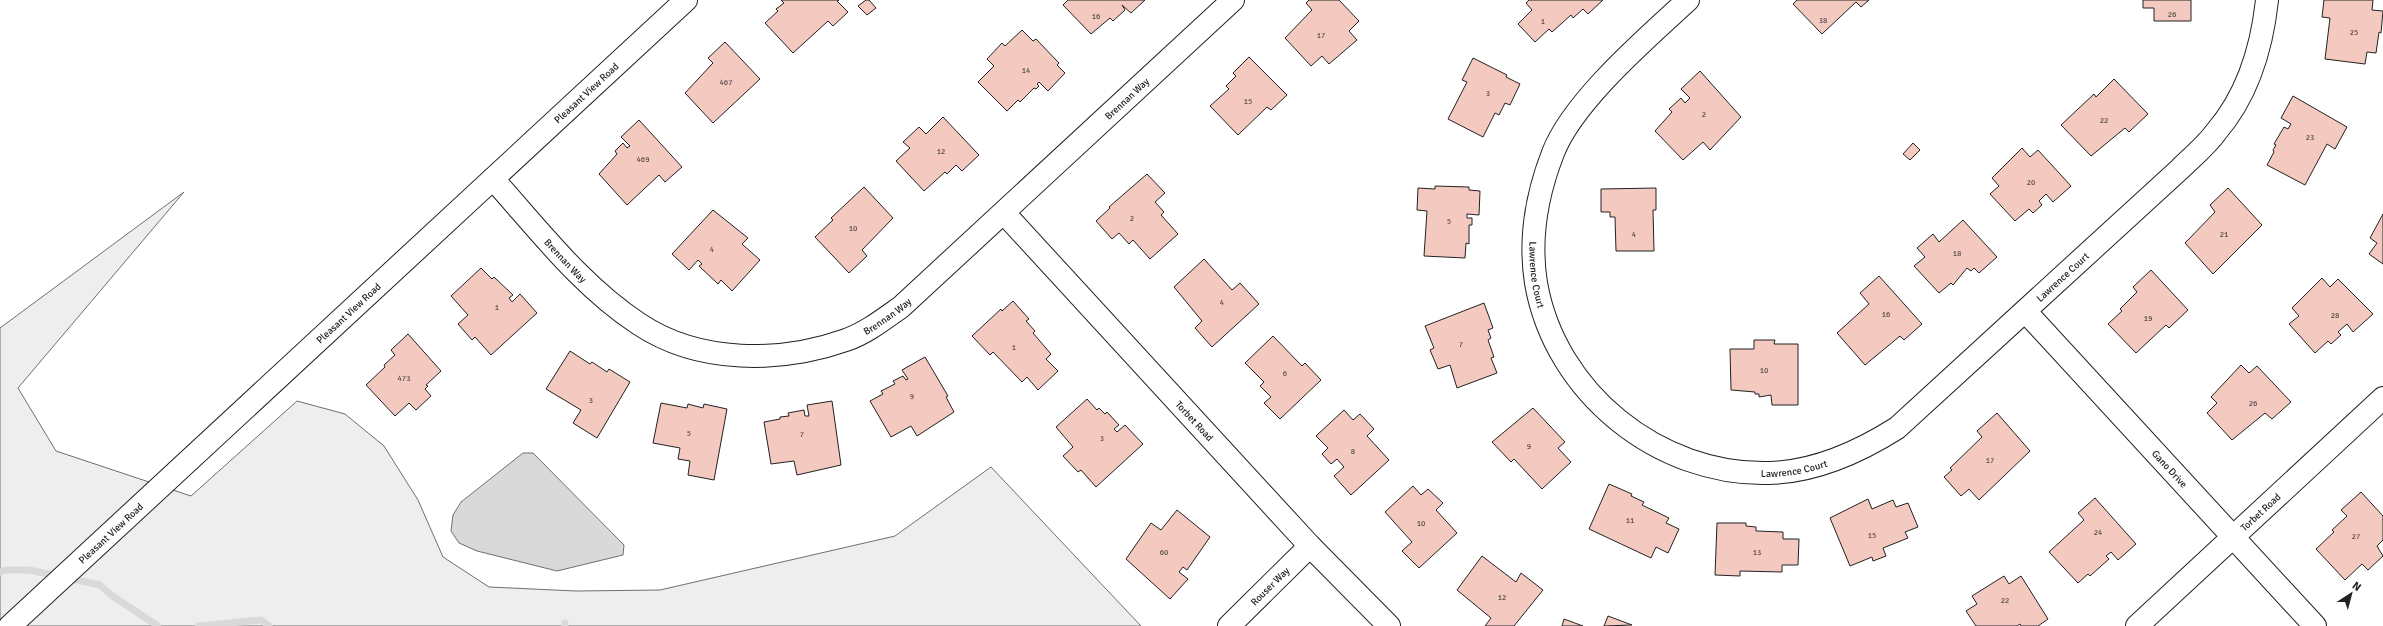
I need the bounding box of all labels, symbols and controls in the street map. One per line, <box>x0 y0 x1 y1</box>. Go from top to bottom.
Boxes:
house number: 26 <box>2168 9 2176 19</box>
house number: 16 <box>1092 11 1100 21</box>
house number: 38 <box>1819 15 1827 25</box>
house number: 1 <box>1541 16 1545 26</box>
house number: 25 <box>2350 27 2358 37</box>
house number: 17 <box>1317 30 1325 40</box>
street label: Pleasant View Road <box>552 61 621 126</box>
house number: 14 <box>1022 65 1031 75</box>
street label: Brennan Way <box>1103 75 1152 122</box>
house number: 467 <box>720 77 732 87</box>
house number: 3 <box>1486 88 1490 98</box>
house number: 15 <box>1244 96 1252 106</box>
house number: 2 <box>1702 109 1706 119</box>
house number: 22 <box>2100 115 2108 125</box>
house number: 23 <box>2306 132 2314 142</box>
house number: 12 <box>937 146 945 156</box>
house number: 469 <box>637 154 649 164</box>
house number: 20 <box>2027 177 2035 187</box>
house number: 2 <box>1130 213 1134 223</box>
house number: 5 <box>1447 216 1451 226</box>
house number: 10 <box>849 223 857 233</box>
house number: 4 <box>1632 229 1637 239</box>
house number: 21 <box>2220 229 2228 239</box>
street label: Brennan Way <box>541 237 589 286</box>
street label: Lawrence Court <box>1526 241 1547 310</box>
house number: 4 <box>710 244 715 254</box>
house number: 18 <box>1953 248 1961 258</box>
street label: Lawrence Court <box>2034 250 2092 305</box>
street label: Pleasant View Road <box>314 281 384 346</box>
street label: Brennan Way <box>861 295 914 338</box>
house number: 4 <box>1220 297 1225 307</box>
house number: 1 <box>495 302 499 312</box>
house number: 16 <box>1882 309 1890 319</box>
house number: 28 <box>2331 310 2339 320</box>
house number: 19 <box>2144 313 2152 323</box>
house number: 7 <box>1459 339 1463 349</box>
house number: 1 <box>1012 342 1016 352</box>
house number: 10 <box>1760 365 1768 375</box>
house number: 6 <box>1283 368 1287 378</box>
house number: 473 <box>398 373 410 383</box>
house number: 9 <box>910 391 914 401</box>
house number: 3 <box>589 395 593 405</box>
house number: 26 <box>2249 398 2257 408</box>
street label: Torbet Road <box>1173 399 1216 444</box>
house number: 5 <box>687 428 691 438</box>
house number: 7 <box>800 429 804 439</box>
house number: 3 <box>1100 433 1104 443</box>
house number: 9 <box>1527 441 1531 451</box>
house number: 8 <box>1351 446 1355 456</box>
street label: Gano Drive <box>2149 448 2189 490</box>
house number: 17 <box>1986 455 1994 465</box>
street label: Lawrence Court <box>1761 458 1829 480</box>
street label: Torbet Road <box>2238 491 2283 534</box>
street label: Pleasant View Road <box>76 501 146 566</box>
house number: 11 <box>1626 515 1634 525</box>
house number: 10 <box>1417 518 1425 528</box>
house number: 24 <box>2094 527 2103 537</box>
house number: 15 <box>1868 530 1876 540</box>
house number: 27 <box>2352 531 2360 541</box>
house number: 60 <box>1160 547 1168 557</box>
house number: 13 <box>1753 547 1761 557</box>
street label: Rouser Way <box>1248 565 1292 608</box>
north arrow <box>2331 574 2371 614</box>
text: N <box>2350 579 2364 594</box>
house number: 12 <box>1498 592 1506 602</box>
house number: 22 <box>2001 595 2009 605</box>

